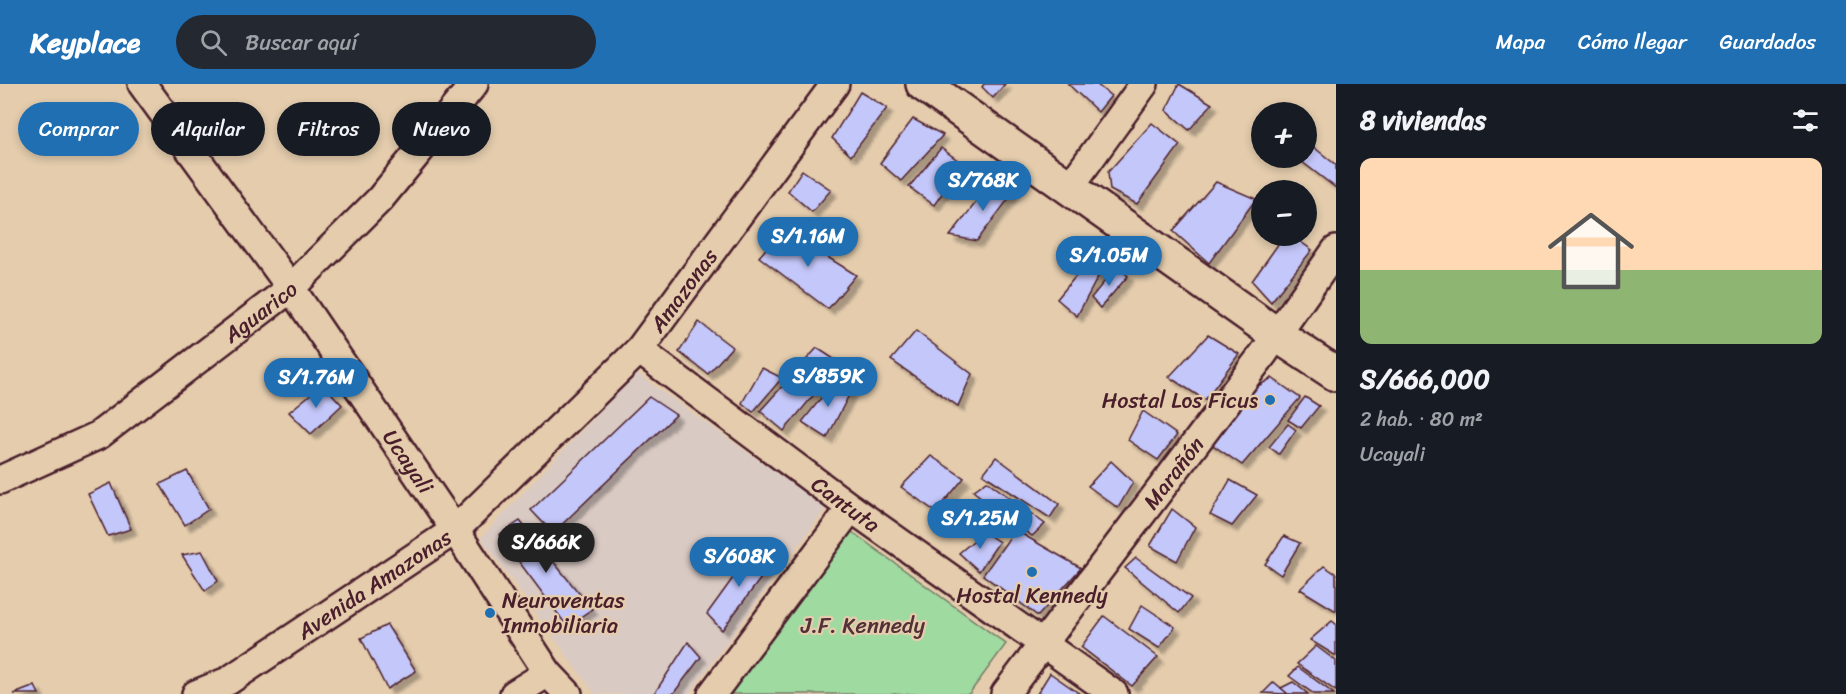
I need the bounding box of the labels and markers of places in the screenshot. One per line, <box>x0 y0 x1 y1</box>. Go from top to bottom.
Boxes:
pin: S/768K <box>934 161 1032 212</box>
pin: S/1.16M <box>753 217 863 268</box>
pin: S/1.05M <box>1054 236 1164 287</box>
pin: S/859K <box>779 357 877 408</box>
pin: S/1.76M <box>261 358 371 409</box>
place label: Hostal Los Ficus <box>1102 381 1258 420</box>
marker: Hostal Los Ficus <box>1263 393 1277 407</box>
pin: S/1.25M <box>925 499 1035 550</box>
pin: S/666K <box>497 523 595 574</box>
pin: S/608K <box>690 537 788 588</box>
marker: Hostal Kennedy <box>1025 565 1039 579</box>
place label: Hostal Kennedy <box>956 576 1108 615</box>
place label: Neuroventas Inmobiliaria <box>501 581 625 645</box>
marker: Neuroventas Inmobiliaria <box>483 606 497 620</box>

